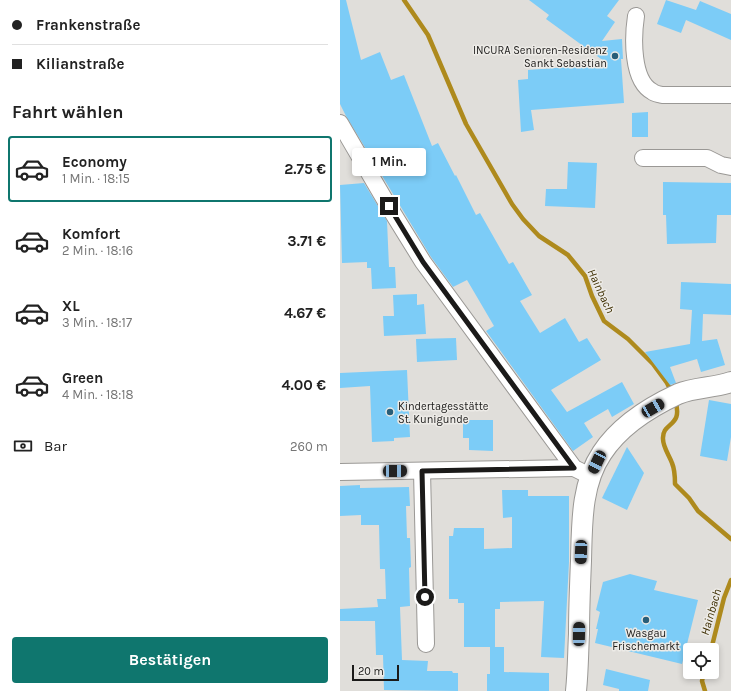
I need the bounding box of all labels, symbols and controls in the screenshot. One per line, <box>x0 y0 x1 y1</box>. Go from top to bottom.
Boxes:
text: Frankenstraße <box>36 16 141 34</box>
place label: INCURA Senioren-Residenz Sankt Sebastian <box>473 44 607 70</box>
marker: INCURA Senioren-Residenz Sankt Sebastian <box>610 51 620 61</box>
text: Kilianstraße <box>36 55 125 73</box>
text: Fahrt wählen <box>12 101 124 123</box>
callout: 1 Min. <box>352 148 426 176</box>
icon: car <box>14 151 50 187</box>
text: Economy <box>62 153 127 171</box>
text: 1 Min. <box>372 154 406 169</box>
text: 2.75 € <box>284 160 326 178</box>
text: 1 Min. · 18:15 <box>62 171 130 186</box>
route end <box>380 197 398 215</box>
icon: car <box>14 223 50 259</box>
text: Komfort <box>62 225 120 243</box>
text: 3.71 € <box>287 232 326 250</box>
text: 2 Min. · 18:16 <box>62 243 133 258</box>
water label: Hainbach <box>585 267 617 315</box>
icon: car <box>14 295 50 331</box>
text: XL <box>62 297 80 315</box>
text: 4.67 € <box>284 304 326 322</box>
text: 3 Min. · 18:17 <box>62 315 132 330</box>
icon: car <box>14 367 50 403</box>
text: Green <box>62 369 103 387</box>
text: 4.00 € <box>282 376 326 394</box>
text: 4 Min. · 18:18 <box>62 387 133 402</box>
car <box>640 397 666 419</box>
place label: Kindertagesstätte St. Kunigunde <box>398 400 489 426</box>
marker: Kindertagesstätte St. Kunigunde <box>385 407 395 417</box>
icon: cash <box>12 435 34 457</box>
text: Bar <box>44 437 67 455</box>
text: 260 m <box>290 439 328 454</box>
car <box>586 449 608 475</box>
car <box>383 465 407 477</box>
car <box>575 540 587 564</box>
water label: Hainbach <box>698 587 724 637</box>
route start <box>416 588 434 606</box>
marker: Wasgau Frischemarkt <box>641 615 651 625</box>
car <box>573 622 585 646</box>
place label: Wasgau Frischemarkt <box>612 627 680 653</box>
button: Bestätigen <box>12 637 328 683</box>
map controls <box>683 643 719 679</box>
button: locate <box>683 643 719 679</box>
scale bar <box>352 663 399 682</box>
text: 20 m <box>358 665 384 678</box>

